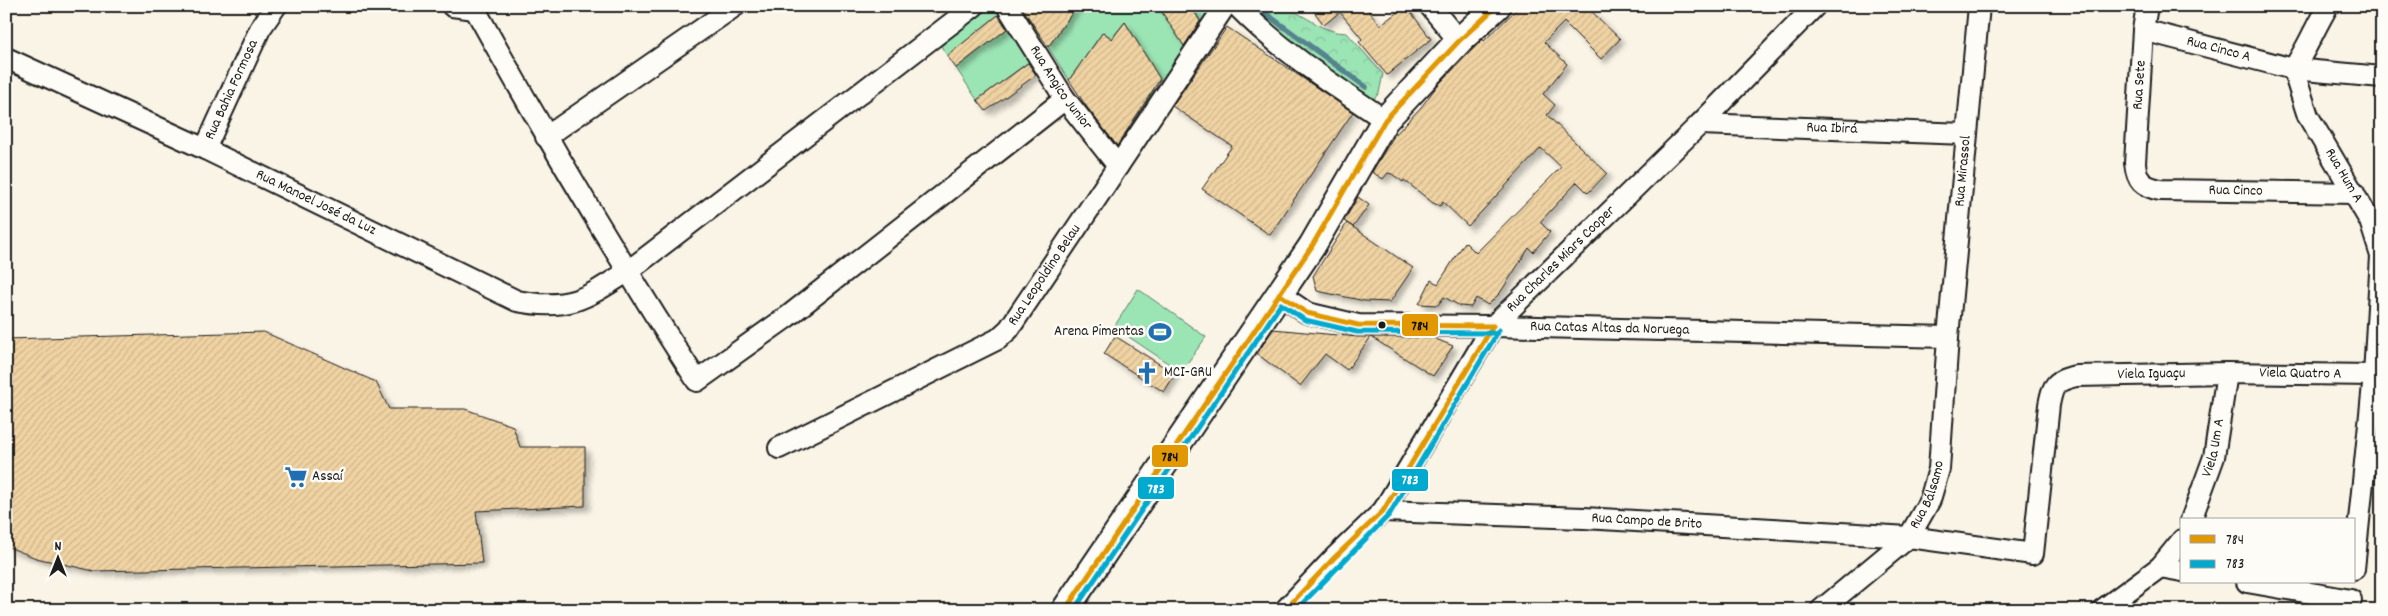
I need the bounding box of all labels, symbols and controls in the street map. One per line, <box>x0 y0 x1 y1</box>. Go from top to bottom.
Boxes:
street label: Rua Cinco A <box>2184 31 2253 69</box>
street label: Rua Bahia Formosa <box>200 35 265 144</box>
street label: Rua Angico Junior <box>1023 41 1097 136</box>
street label: Rua Sete <box>2127 59 2153 111</box>
street label: Rua Ibirá <box>1806 117 1858 141</box>
street label: Rua Mirassol <box>1949 134 1978 208</box>
street label: Rua Hum A <box>2319 144 2368 207</box>
street label: Rua Manoel José da Luz <box>252 164 380 242</box>
street label: Rua Cinco <box>2208 180 2263 203</box>
street label: Rua Charles Miars Cooper <box>1502 201 1621 318</box>
street label: Rua Leopoldino Belau <box>1003 220 1087 331</box>
line badge: 784 <box>1401 313 1439 337</box>
street label: Rua Catas Altas da Noruega <box>1530 316 1691 342</box>
text: 784 <box>1412 317 1429 337</box>
sports icon: Arena Pimentas <box>1147 319 1173 345</box>
unlabelled marker <box>1377 320 1387 330</box>
place label: Arena Pimentas <box>1054 321 1144 343</box>
church icon: MCI-GRU <box>1134 360 1160 386</box>
place label: MCI-GRU <box>1164 362 1212 384</box>
street label: Viela Quatro A <box>2259 362 2342 386</box>
street label: Viela Iguaçu <box>2117 363 2186 386</box>
street label: Viela Um A <box>2196 417 2231 480</box>
line badge: 784 <box>1151 444 1189 468</box>
text: 784 <box>1162 448 1179 468</box>
street label: Rua Bálsamo <box>1904 460 1951 534</box>
supermarket icon: Assaí <box>283 464 309 490</box>
place label: Assaí <box>312 466 344 488</box>
line badge: 783 <box>1391 468 1429 492</box>
text: 783 <box>1401 471 1419 491</box>
line badge: 783 <box>1137 476 1175 500</box>
text: 783 <box>1147 480 1165 500</box>
street label: Rua Campo de Brito <box>1591 507 1703 536</box>
legend <box>2180 518 2356 584</box>
text: 784 <box>2226 530 2244 552</box>
north arrow <box>32 534 82 584</box>
text: N <box>55 537 62 557</box>
text: 783 <box>2226 554 2244 576</box>

